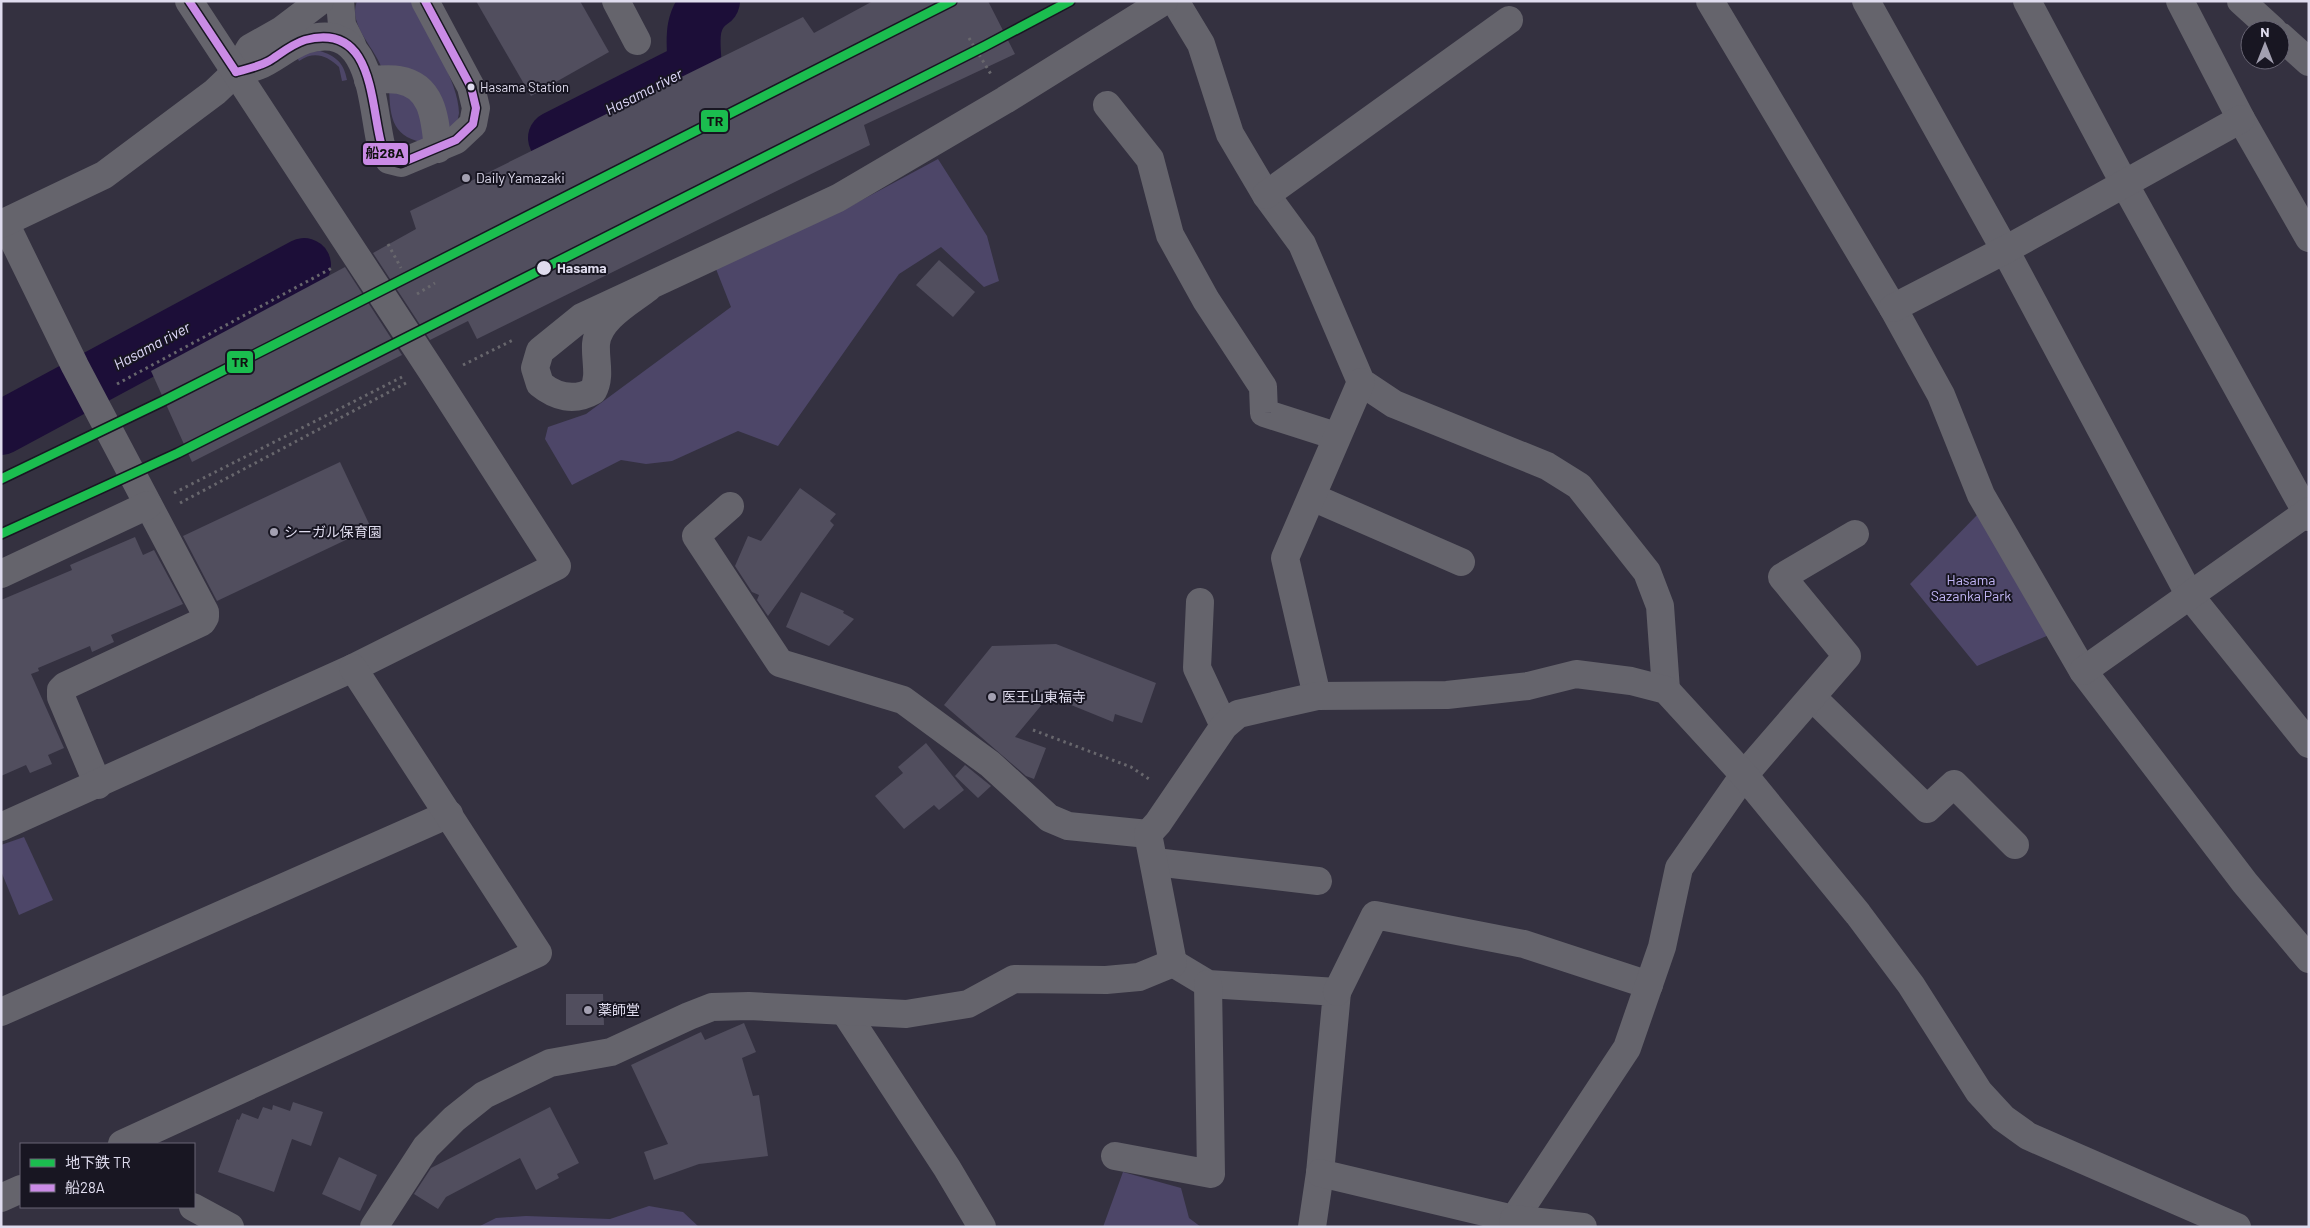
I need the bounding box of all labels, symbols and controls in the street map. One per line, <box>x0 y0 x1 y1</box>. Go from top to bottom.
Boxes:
north arrow <box>2240 20 2290 70</box>
text: N <box>2260 23 2270 40</box>
water label: Hasama river <box>602 64 686 118</box>
place label: Hasama Station <box>480 79 569 95</box>
marker: Hasama Station <box>466 82 476 92</box>
line badge: TR <box>700 109 729 133</box>
text: TR <box>707 112 724 129</box>
line badge: 船28A <box>362 142 409 166</box>
text: 船28A <box>366 144 405 161</box>
place label: Daily Yamazaki <box>476 169 565 186</box>
marker: Daily Yamazaki <box>460 172 472 184</box>
marker: Hasama <box>535 259 553 277</box>
place label: Hasama <box>557 259 607 276</box>
water label: Hasama river <box>110 317 193 373</box>
line badge: TR <box>226 350 254 374</box>
text: TR <box>232 353 249 370</box>
place label: シーガル保育園 <box>284 523 382 540</box>
marker: シーガル保育園 <box>268 526 280 538</box>
park label: Hasama Sazanka Park <box>1931 571 2011 604</box>
place label: 医王山東福寺 <box>1002 688 1086 705</box>
marker: 医王山東福寺 <box>986 691 998 703</box>
place label: 薬師堂 <box>598 1001 640 1018</box>
marker: 薬師堂 <box>582 1004 594 1016</box>
legend <box>20 1143 195 1208</box>
text: 地下鉄 TR <box>65 1153 131 1171</box>
text: 船28A <box>65 1178 105 1196</box>

